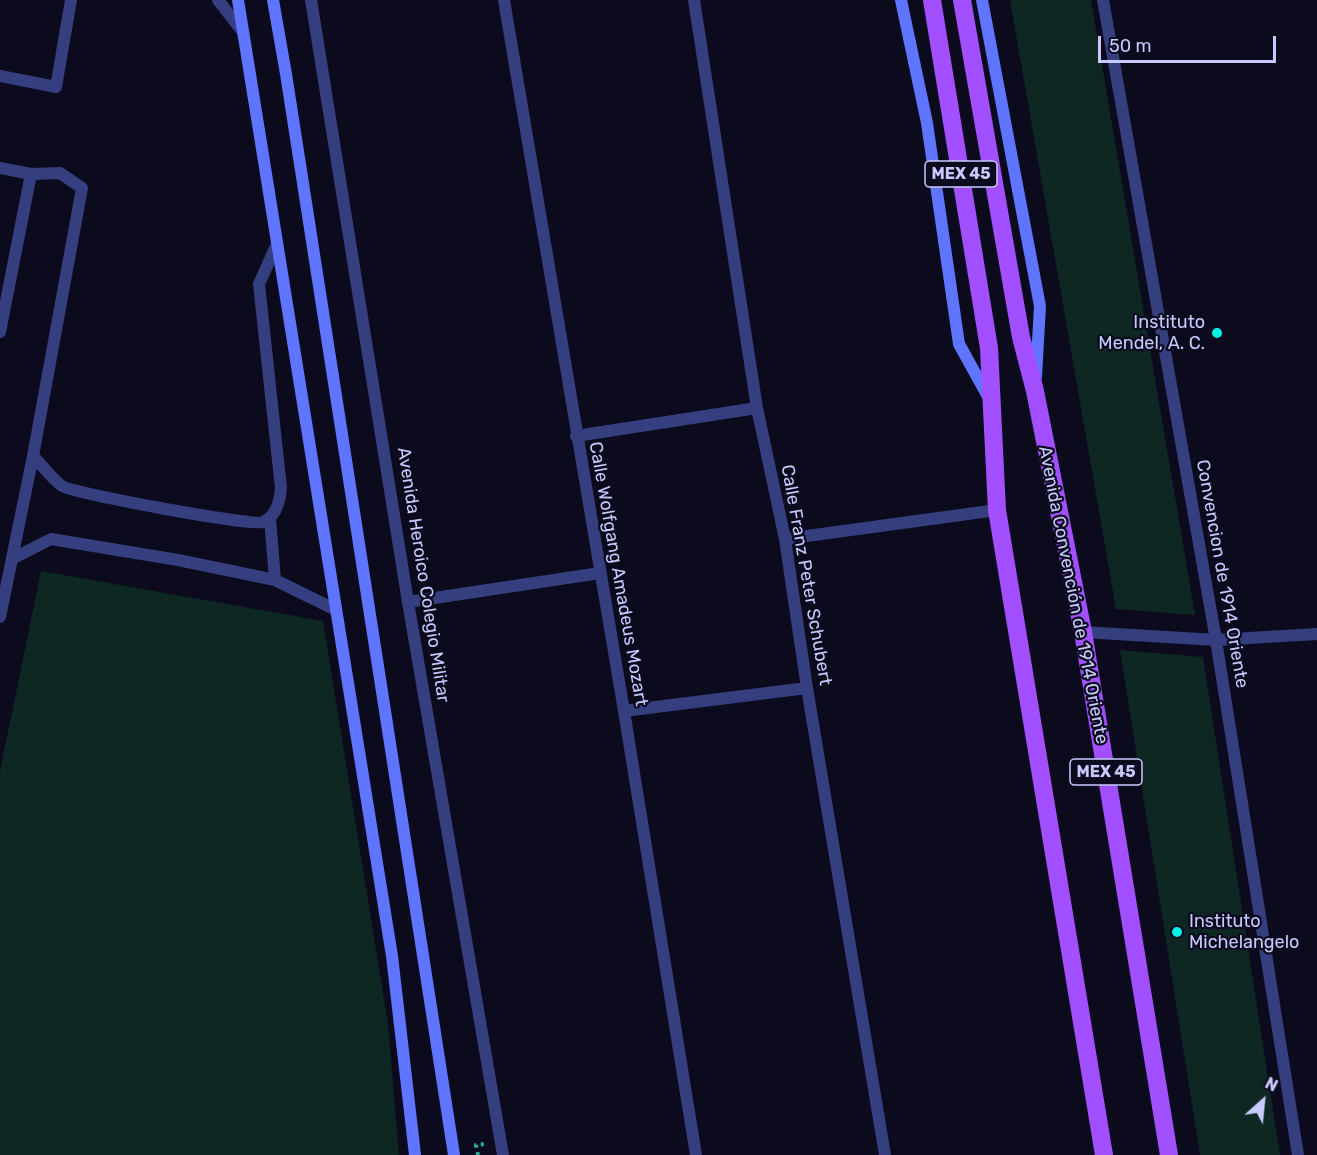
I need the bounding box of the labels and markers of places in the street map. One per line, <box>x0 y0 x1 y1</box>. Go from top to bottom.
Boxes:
place label: Instituto Mendel, A. C. <box>1098 312 1205 354</box>
marker: Instituto Mendel, A. C. <box>1210 326 1224 340</box>
place label: Instituto Michelangelo <box>1189 911 1299 954</box>
marker: Instituto Michelangelo <box>1170 925 1184 939</box>

